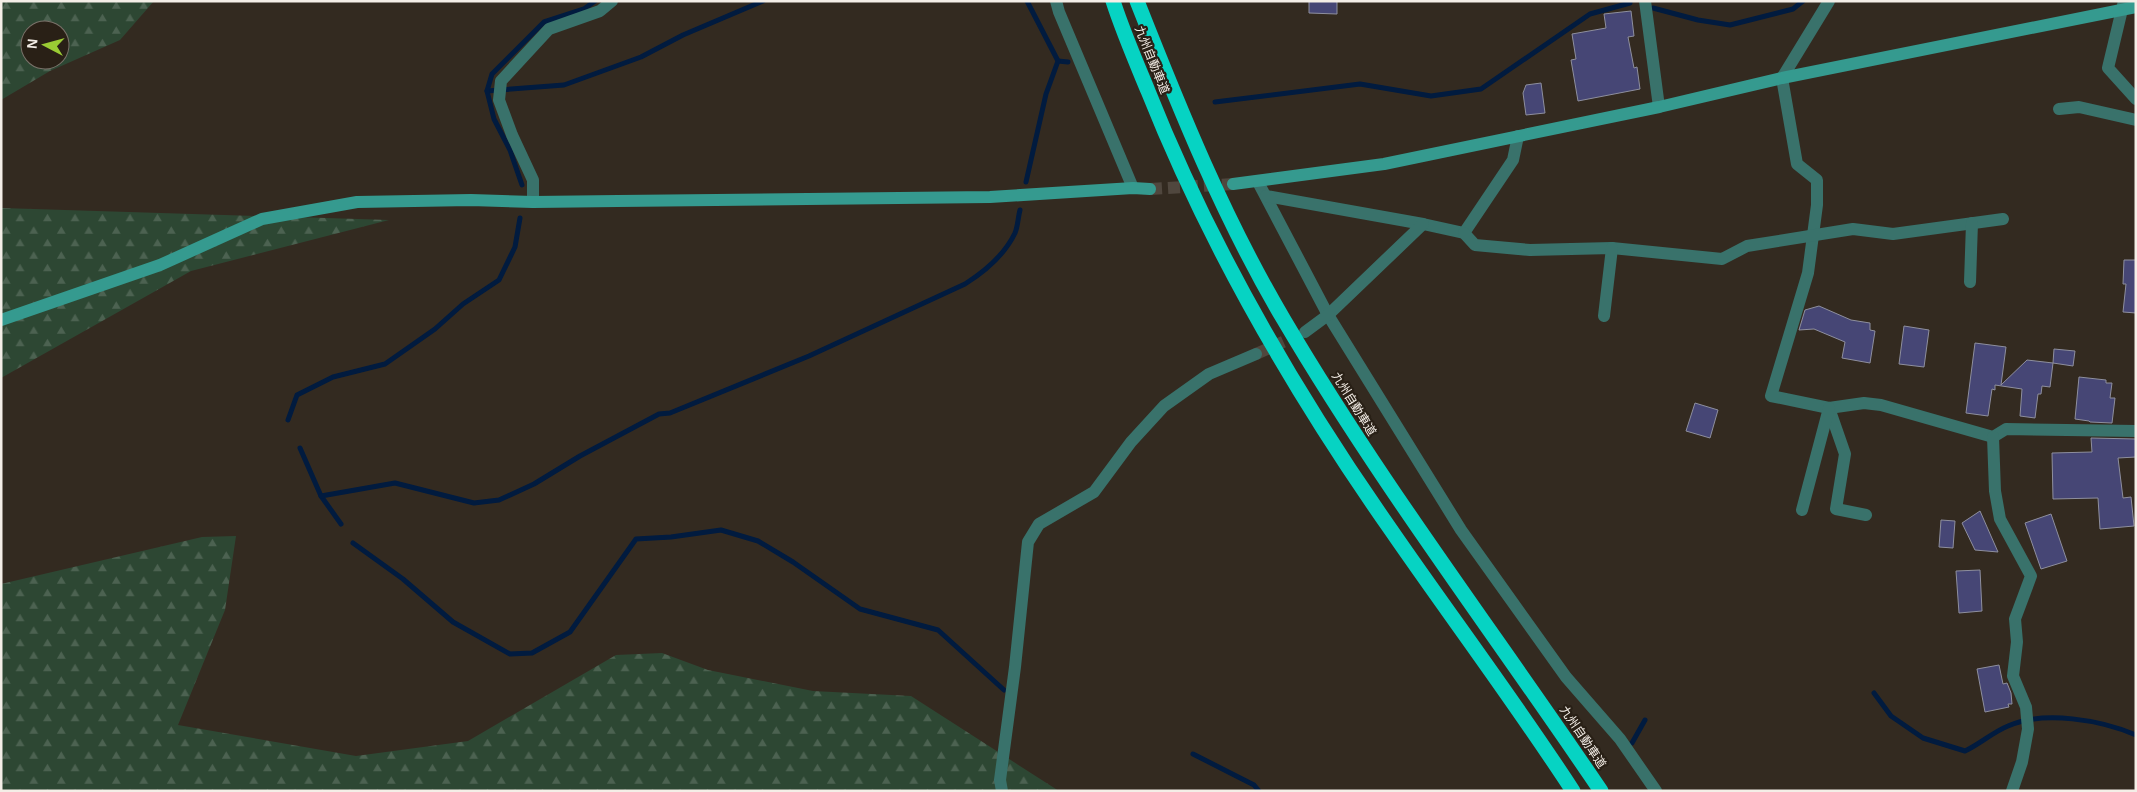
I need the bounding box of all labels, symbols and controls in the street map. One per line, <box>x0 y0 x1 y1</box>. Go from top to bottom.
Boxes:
north arrow <box>20 20 70 70</box>
street label: 九州自動車道 <box>1132 24 1172 96</box>
text: N <box>24 38 41 50</box>
street label: 九州自動車道 <box>1329 370 1379 438</box>
street label: 九州自動車道 <box>1557 703 1609 771</box>

